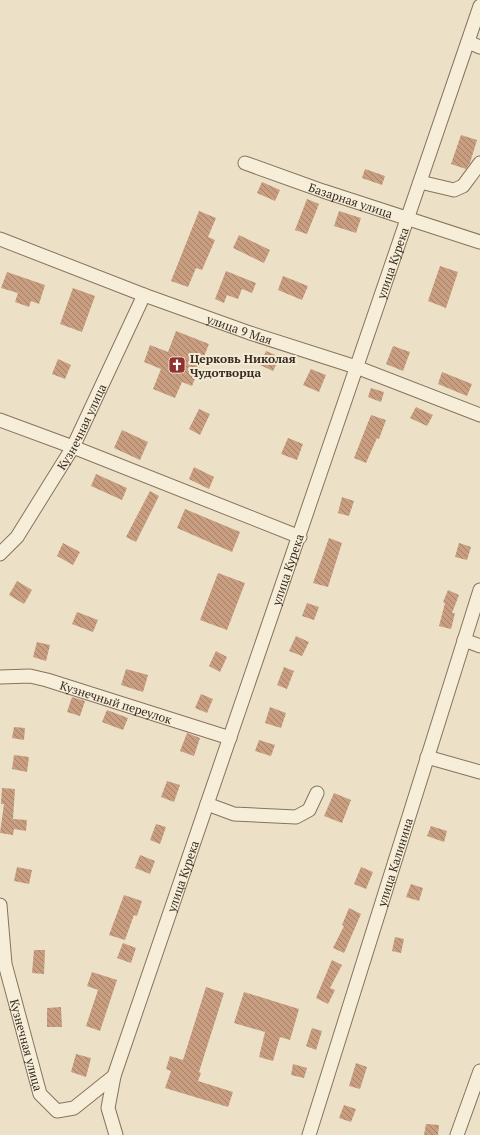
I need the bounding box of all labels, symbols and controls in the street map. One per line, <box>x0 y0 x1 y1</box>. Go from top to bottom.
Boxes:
street label: Базарная улица <box>307 179 395 221</box>
street label: улица Курека <box>373 225 411 302</box>
street label: улица 9 Мая <box>204 310 274 347</box>
place label: Церковь Николая Чудотворца <box>190 351 296 380</box>
church icon: Церковь Николая Чудотворца <box>167 355 187 375</box>
street label: Кузнечная улица <box>53 381 109 472</box>
street label: улица Курека <box>268 532 306 608</box>
street label: Кузнечный переулок <box>58 677 175 727</box>
street label: улица Калинина <box>373 816 416 909</box>
street label: улица Курека <box>163 838 202 915</box>
street label: Кузнечная улица <box>7 997 46 1092</box>

